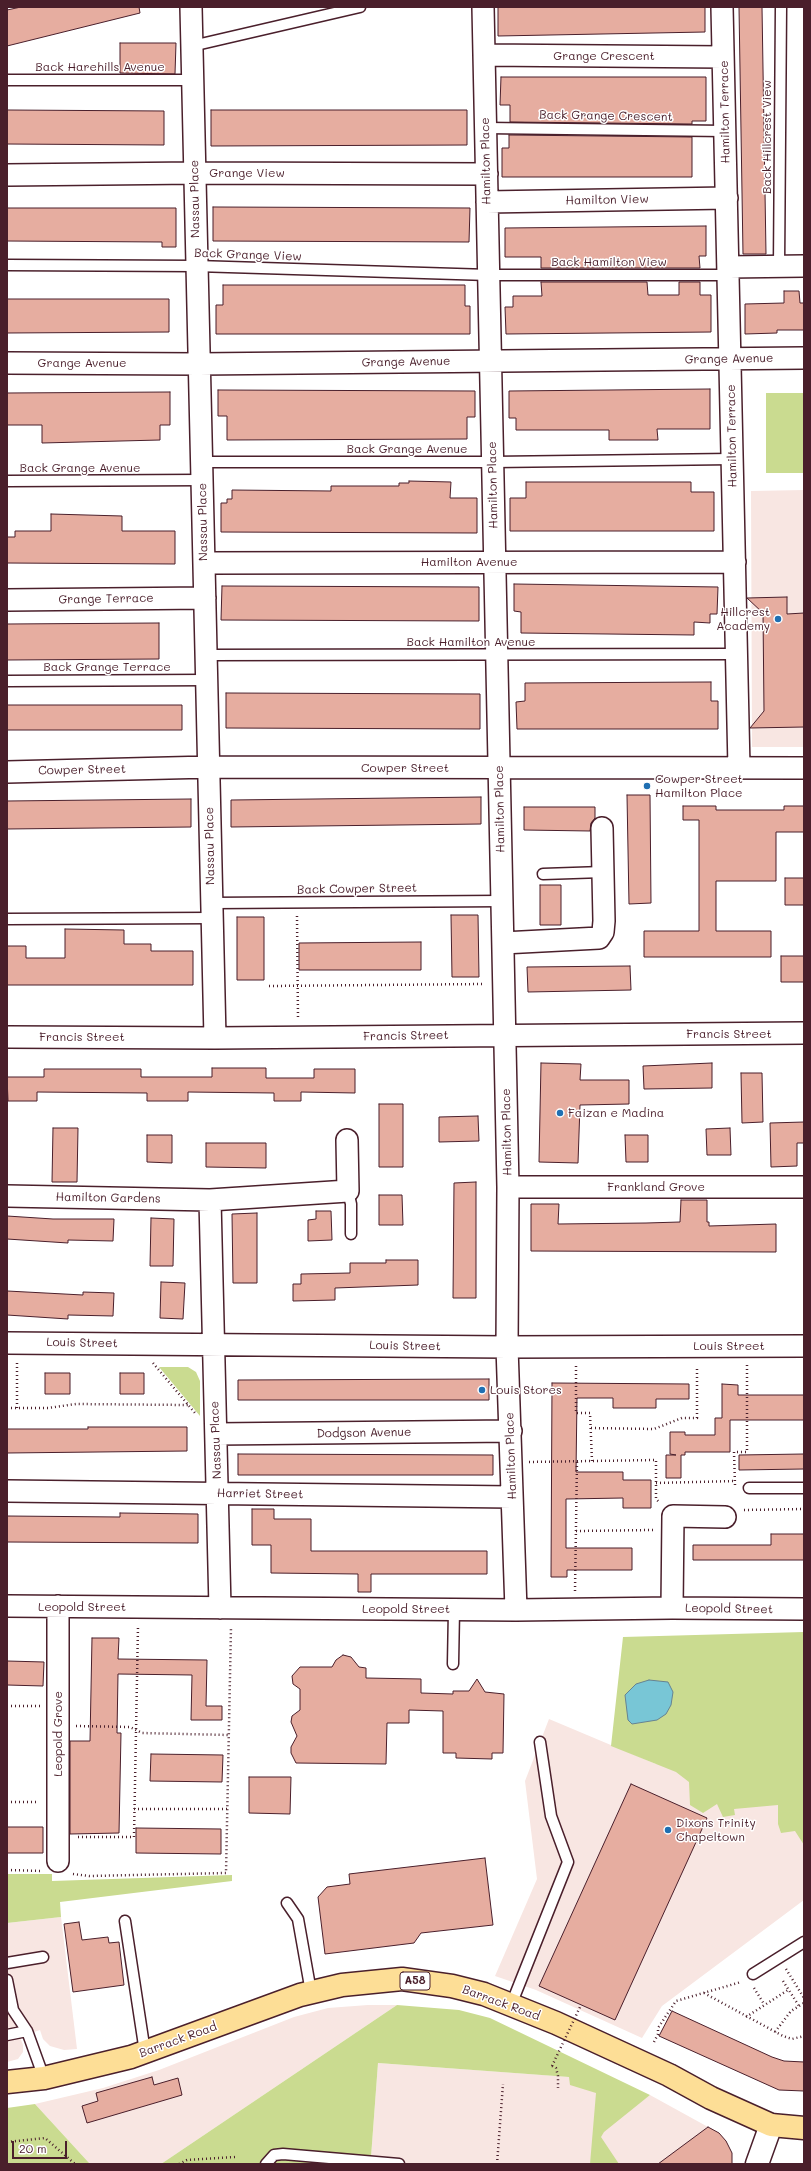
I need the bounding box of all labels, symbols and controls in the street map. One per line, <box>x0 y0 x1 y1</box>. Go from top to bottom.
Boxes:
street label: Grange Crescent <box>553 49 655 63</box>
street label: Back Harehills Avenue <box>35 60 165 74</box>
street label: Hamilton Terrace <box>717 60 733 164</box>
street label: Back Hillcrest View <box>760 80 774 194</box>
street label: Back Grange Crescent <box>539 108 673 124</box>
street label: Hamilton Place <box>478 117 494 205</box>
street label: Nassau Place <box>187 160 203 238</box>
street label: Grange View <box>209 166 285 180</box>
street label: Hamilton View <box>565 192 649 208</box>
street label: Back Grange View <box>194 246 302 264</box>
street label: Back Hamilton View <box>551 255 667 269</box>
street label: Grange Avenue <box>684 351 774 367</box>
street label: Grange Avenue <box>361 354 451 370</box>
street label: Grange Avenue <box>38 356 126 370</box>
street label: Hamilton Terrace <box>724 384 740 488</box>
street label: Hamilton Place <box>485 441 501 529</box>
street label: Back Grange Avenue <box>347 442 467 456</box>
street label: Back Grange Avenue <box>20 461 140 475</box>
street label: Nassau Place <box>195 483 211 561</box>
street label: Hamilton Avenue <box>421 555 517 569</box>
street label: Grange Terrace <box>58 591 154 607</box>
place label: Hillcrest Academy <box>716 605 770 633</box>
marker: Hillcrest Academy <box>773 614 783 624</box>
street label: Back Hamilton Avenue <box>407 635 535 649</box>
street label: Back Grange Terrace <box>43 660 171 674</box>
street label: Cowper Street <box>361 761 449 775</box>
street label: Cowper Street <box>38 762 126 778</box>
street label: Hamilton Place <box>492 765 508 853</box>
place label: Cowper Street Hamilton Place <box>655 772 743 800</box>
marker: Cowper Street Hamilton Place <box>642 781 652 791</box>
street label: Nassau Place <box>202 807 218 885</box>
street label: Back Cowper Street <box>297 881 417 897</box>
street label: Francis Street <box>686 1027 772 1041</box>
street label: Francis Street <box>363 1028 449 1044</box>
street label: Francis Street <box>39 1030 125 1044</box>
street label: Hamilton Place <box>499 1088 515 1176</box>
place label: Faizan e Madina <box>568 1106 664 1120</box>
marker: Faizan e Madina <box>555 1108 565 1118</box>
street label: Frankland Grove <box>607 1180 705 1194</box>
street label: Hamilton Gardens <box>55 1190 161 1206</box>
street label: Louis Street <box>46 1335 118 1351</box>
street label: Louis Street <box>369 1338 441 1354</box>
street label: Louis Street <box>693 1339 765 1353</box>
place label: Louis Stores <box>490 1383 562 1397</box>
marker: Louis Stores <box>477 1385 487 1395</box>
street label: Nassau Place <box>207 1401 225 1479</box>
street label: Hamilton Place <box>502 1412 520 1500</box>
street label: Dodgson Avenue <box>316 1425 412 1441</box>
street label: Harriet Street <box>217 1486 303 1502</box>
street label: Leopold Street <box>38 1600 126 1614</box>
street label: Leopold Street <box>685 1601 773 1617</box>
street label: Leopold Street <box>362 1602 450 1616</box>
street label: Leopold Grove <box>51 1691 65 1777</box>
place label: Dixons Trinity Chapeltown <box>676 1816 756 1844</box>
marker: Dixons Trinity Chapeltown <box>663 1825 673 1835</box>
road number: A58 <box>400 1972 430 1990</box>
street label: Barrack Road <box>460 1982 542 2024</box>
street label: Barrack Road <box>137 2019 219 2061</box>
scale bar <box>14 2133 69 2159</box>
text: 20 m <box>19 2140 47 2156</box>

